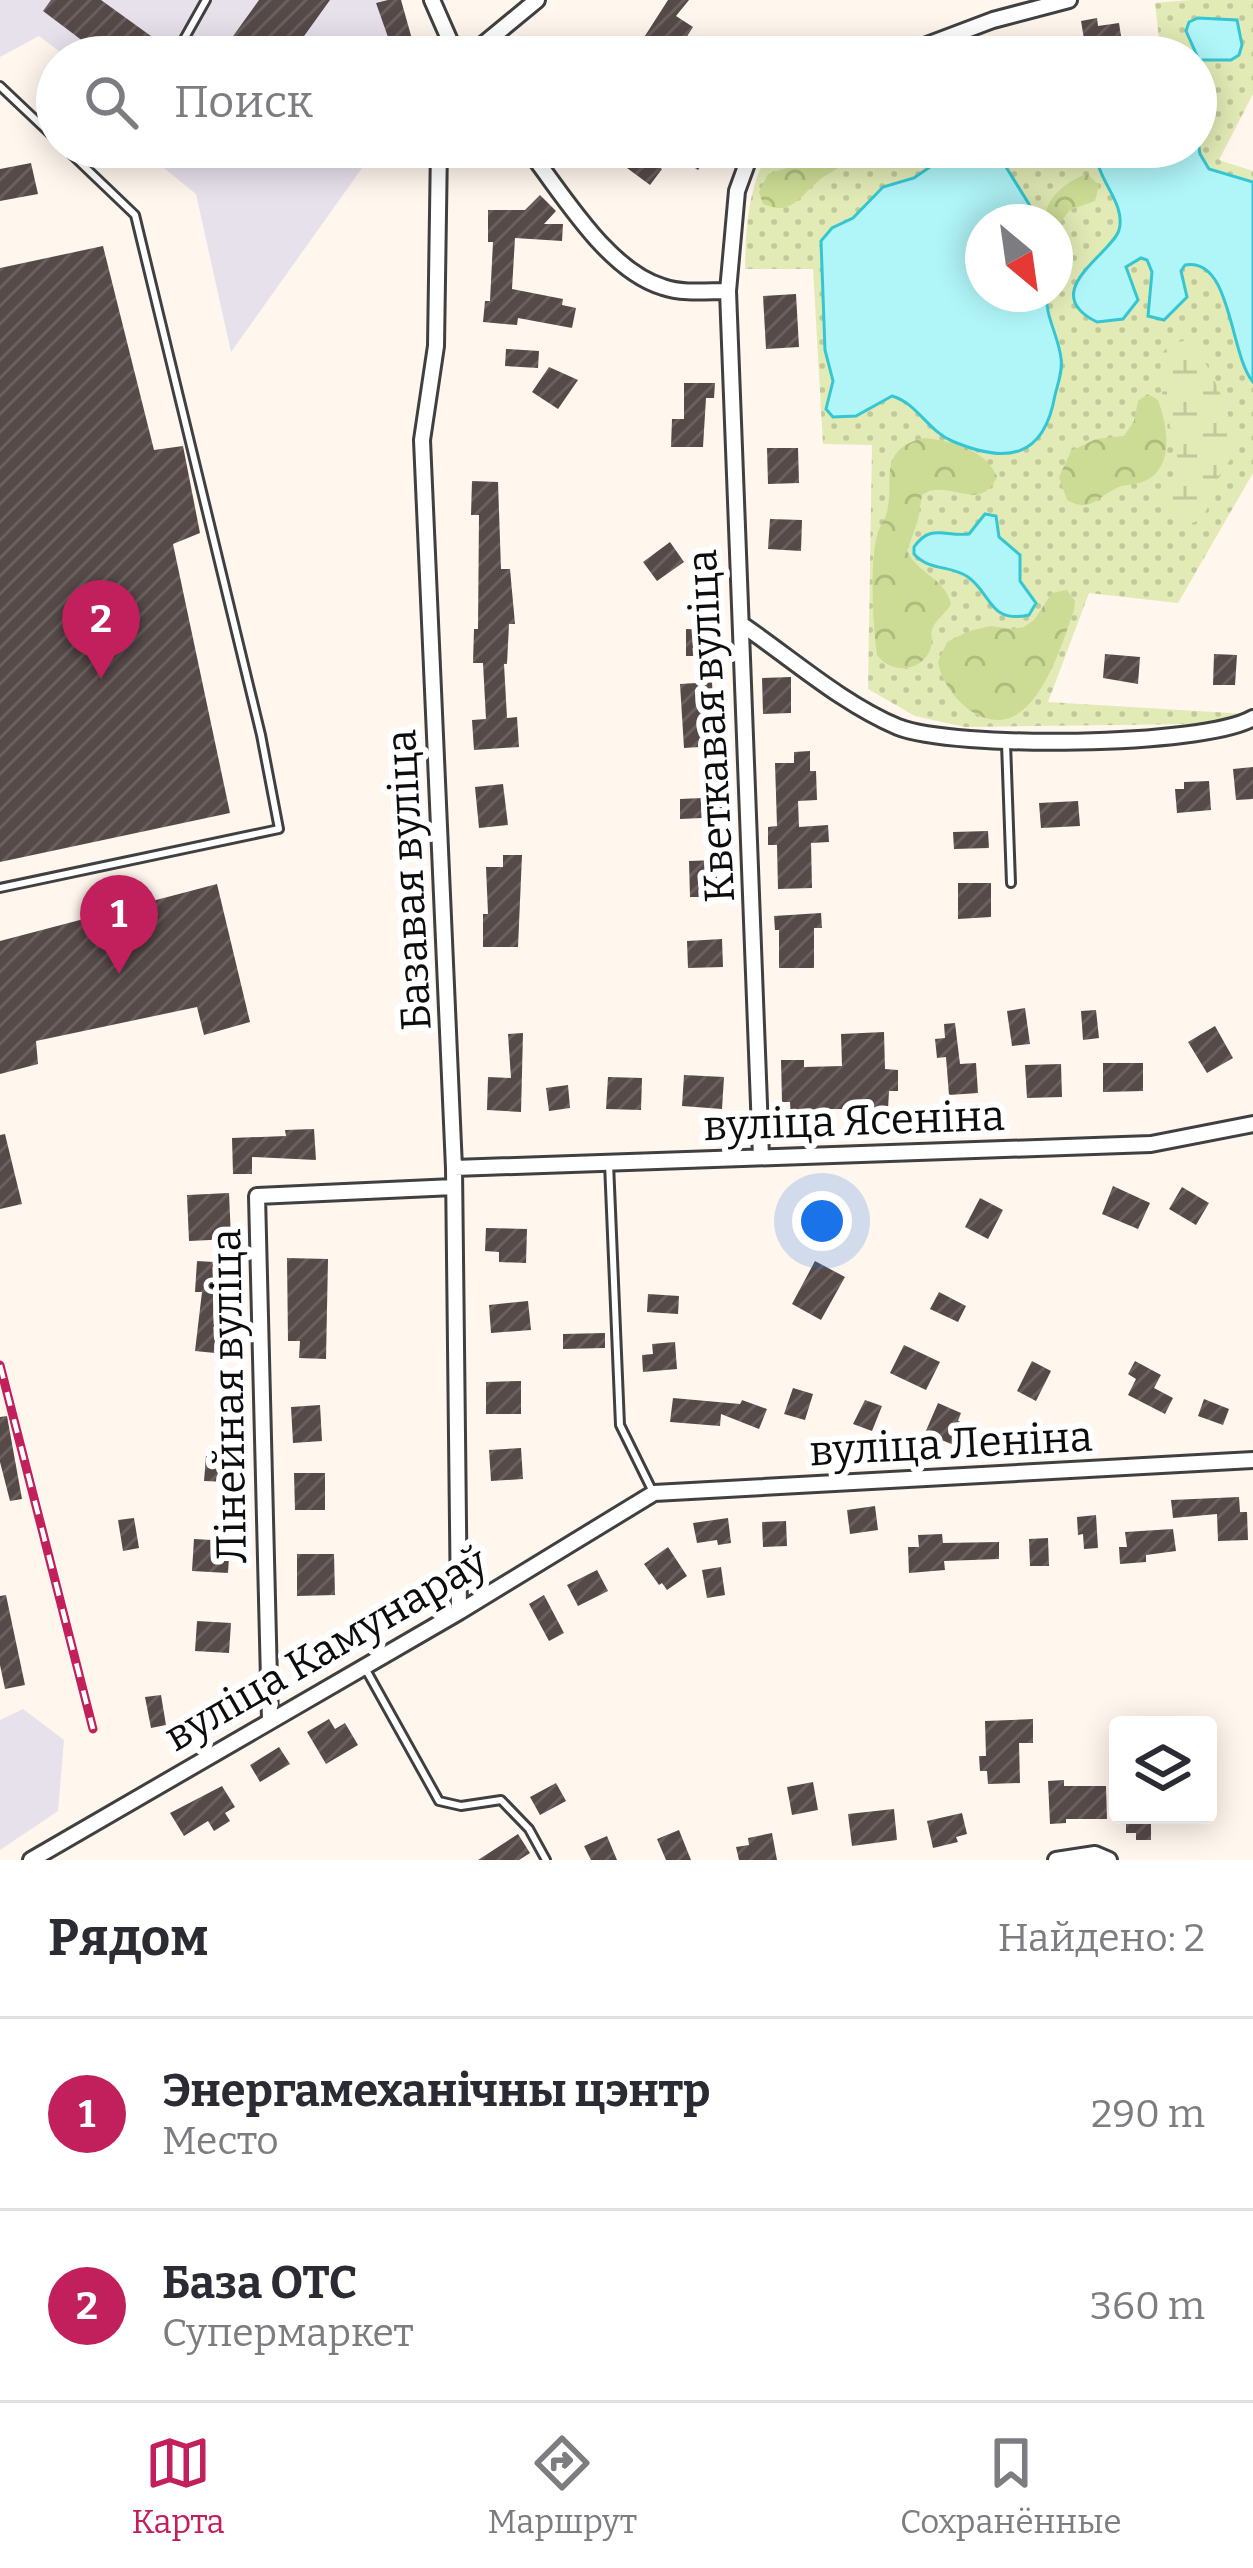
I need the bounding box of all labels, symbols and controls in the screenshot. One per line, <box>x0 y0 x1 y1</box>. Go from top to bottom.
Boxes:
search box <box>36 36 1217 168</box>
icon: search <box>78 69 144 135</box>
text: Поиск <box>174 75 313 129</box>
north arrow <box>965 204 1073 312</box>
street label: Кветкавая вуліца <box>677 548 745 904</box>
pin: 2 <box>62 580 140 679</box>
street label: Базавая вуліца <box>376 728 442 1032</box>
pin: 1 <box>80 875 158 974</box>
street label: вуліца Ясеніна <box>702 1091 1006 1151</box>
your location <box>792 1191 852 1251</box>
street label: Лінейная вуліца <box>201 1228 257 1564</box>
street label: вуліца Леніна <box>808 1412 1094 1476</box>
street label: вуліца Камунараў <box>156 1536 497 1762</box>
map controls <box>1109 1716 1217 1824</box>
button: layers <box>1109 1716 1217 1824</box>
text: Рядом <box>48 1907 208 1969</box>
text: Найдено: 2 <box>998 1915 1205 1961</box>
text: Энергамеханічны цэнтр <box>162 2064 710 2118</box>
text: 1 <box>79 2091 95 2137</box>
text: 290 m <box>1091 2091 1205 2137</box>
text: Место <box>162 2118 279 2164</box>
text: База ОТС <box>162 2256 357 2310</box>
text: 2 <box>76 2283 98 2329</box>
text: 360 m <box>1090 2283 1205 2329</box>
text: Супермаркет <box>162 2310 414 2356</box>
tab: Карта <box>131 2430 225 2542</box>
tab: Маршрут <box>488 2430 637 2542</box>
tab: Сохранённые <box>900 2430 1122 2542</box>

